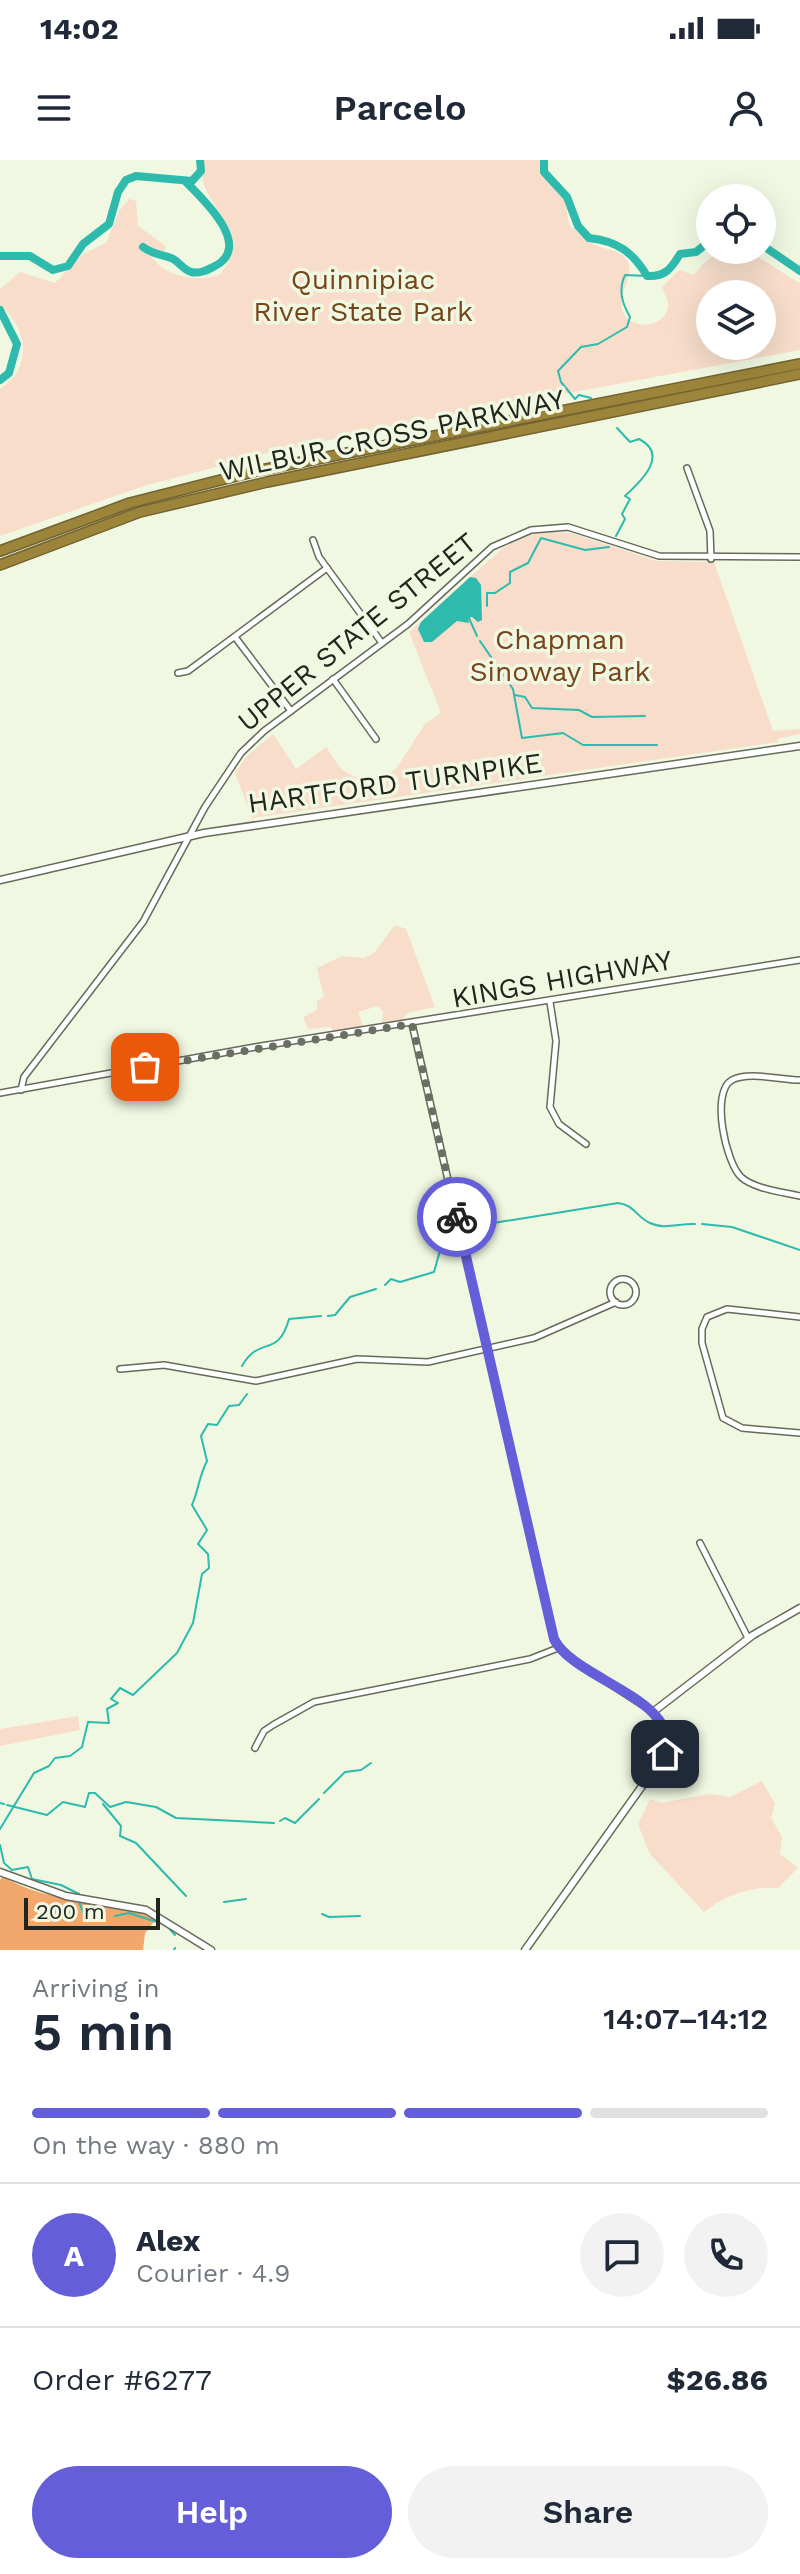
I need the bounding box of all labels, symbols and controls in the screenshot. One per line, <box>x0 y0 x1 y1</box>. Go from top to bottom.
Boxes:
text: 14:02 <box>40 11 119 46</box>
icon: menu <box>32 86 76 130</box>
icon: person <box>724 86 768 130</box>
text: Parcelo <box>334 87 466 129</box>
map controls <box>696 184 776 360</box>
button: locate <box>696 184 776 264</box>
park label: Quinnipiac River State Park <box>253 263 473 328</box>
button: layers <box>696 280 776 360</box>
street label: WILBUR CROSS PARKWAY <box>216 382 568 488</box>
street label: UPPER STATE STREET <box>231 526 483 738</box>
park label: Chapman Sinoway Park <box>470 623 650 688</box>
street label: HARTFORD TURNPIKE <box>246 746 544 820</box>
street label: KINGS HIGHWAY <box>449 943 675 1015</box>
pin <box>111 1033 179 1101</box>
icon: bag <box>123 1045 167 1089</box>
courier <box>417 1177 497 1257</box>
icon: bike <box>435 1195 479 1239</box>
pin <box>631 1720 699 1788</box>
icon: home <box>643 1732 687 1776</box>
scale bar <box>24 1894 160 1930</box>
text: 200 m <box>36 1899 105 1924</box>
text: Arriving in <box>32 1973 160 2003</box>
text: 14:07–14:12 <box>603 2001 768 2036</box>
text: 5 min <box>32 2002 174 2063</box>
text: On the way · 880 m <box>32 2130 280 2160</box>
button: chat <box>580 2213 664 2297</box>
button: phone <box>684 2213 768 2297</box>
text: Alex <box>136 2223 200 2258</box>
text: A <box>64 2238 84 2273</box>
text: Courier · 4.9 <box>136 2258 290 2288</box>
text: Order #6277 <box>32 2362 212 2397</box>
text: $26.86 <box>666 2362 768 2397</box>
button: Help <box>32 2466 392 2558</box>
button: Share <box>408 2466 768 2558</box>

